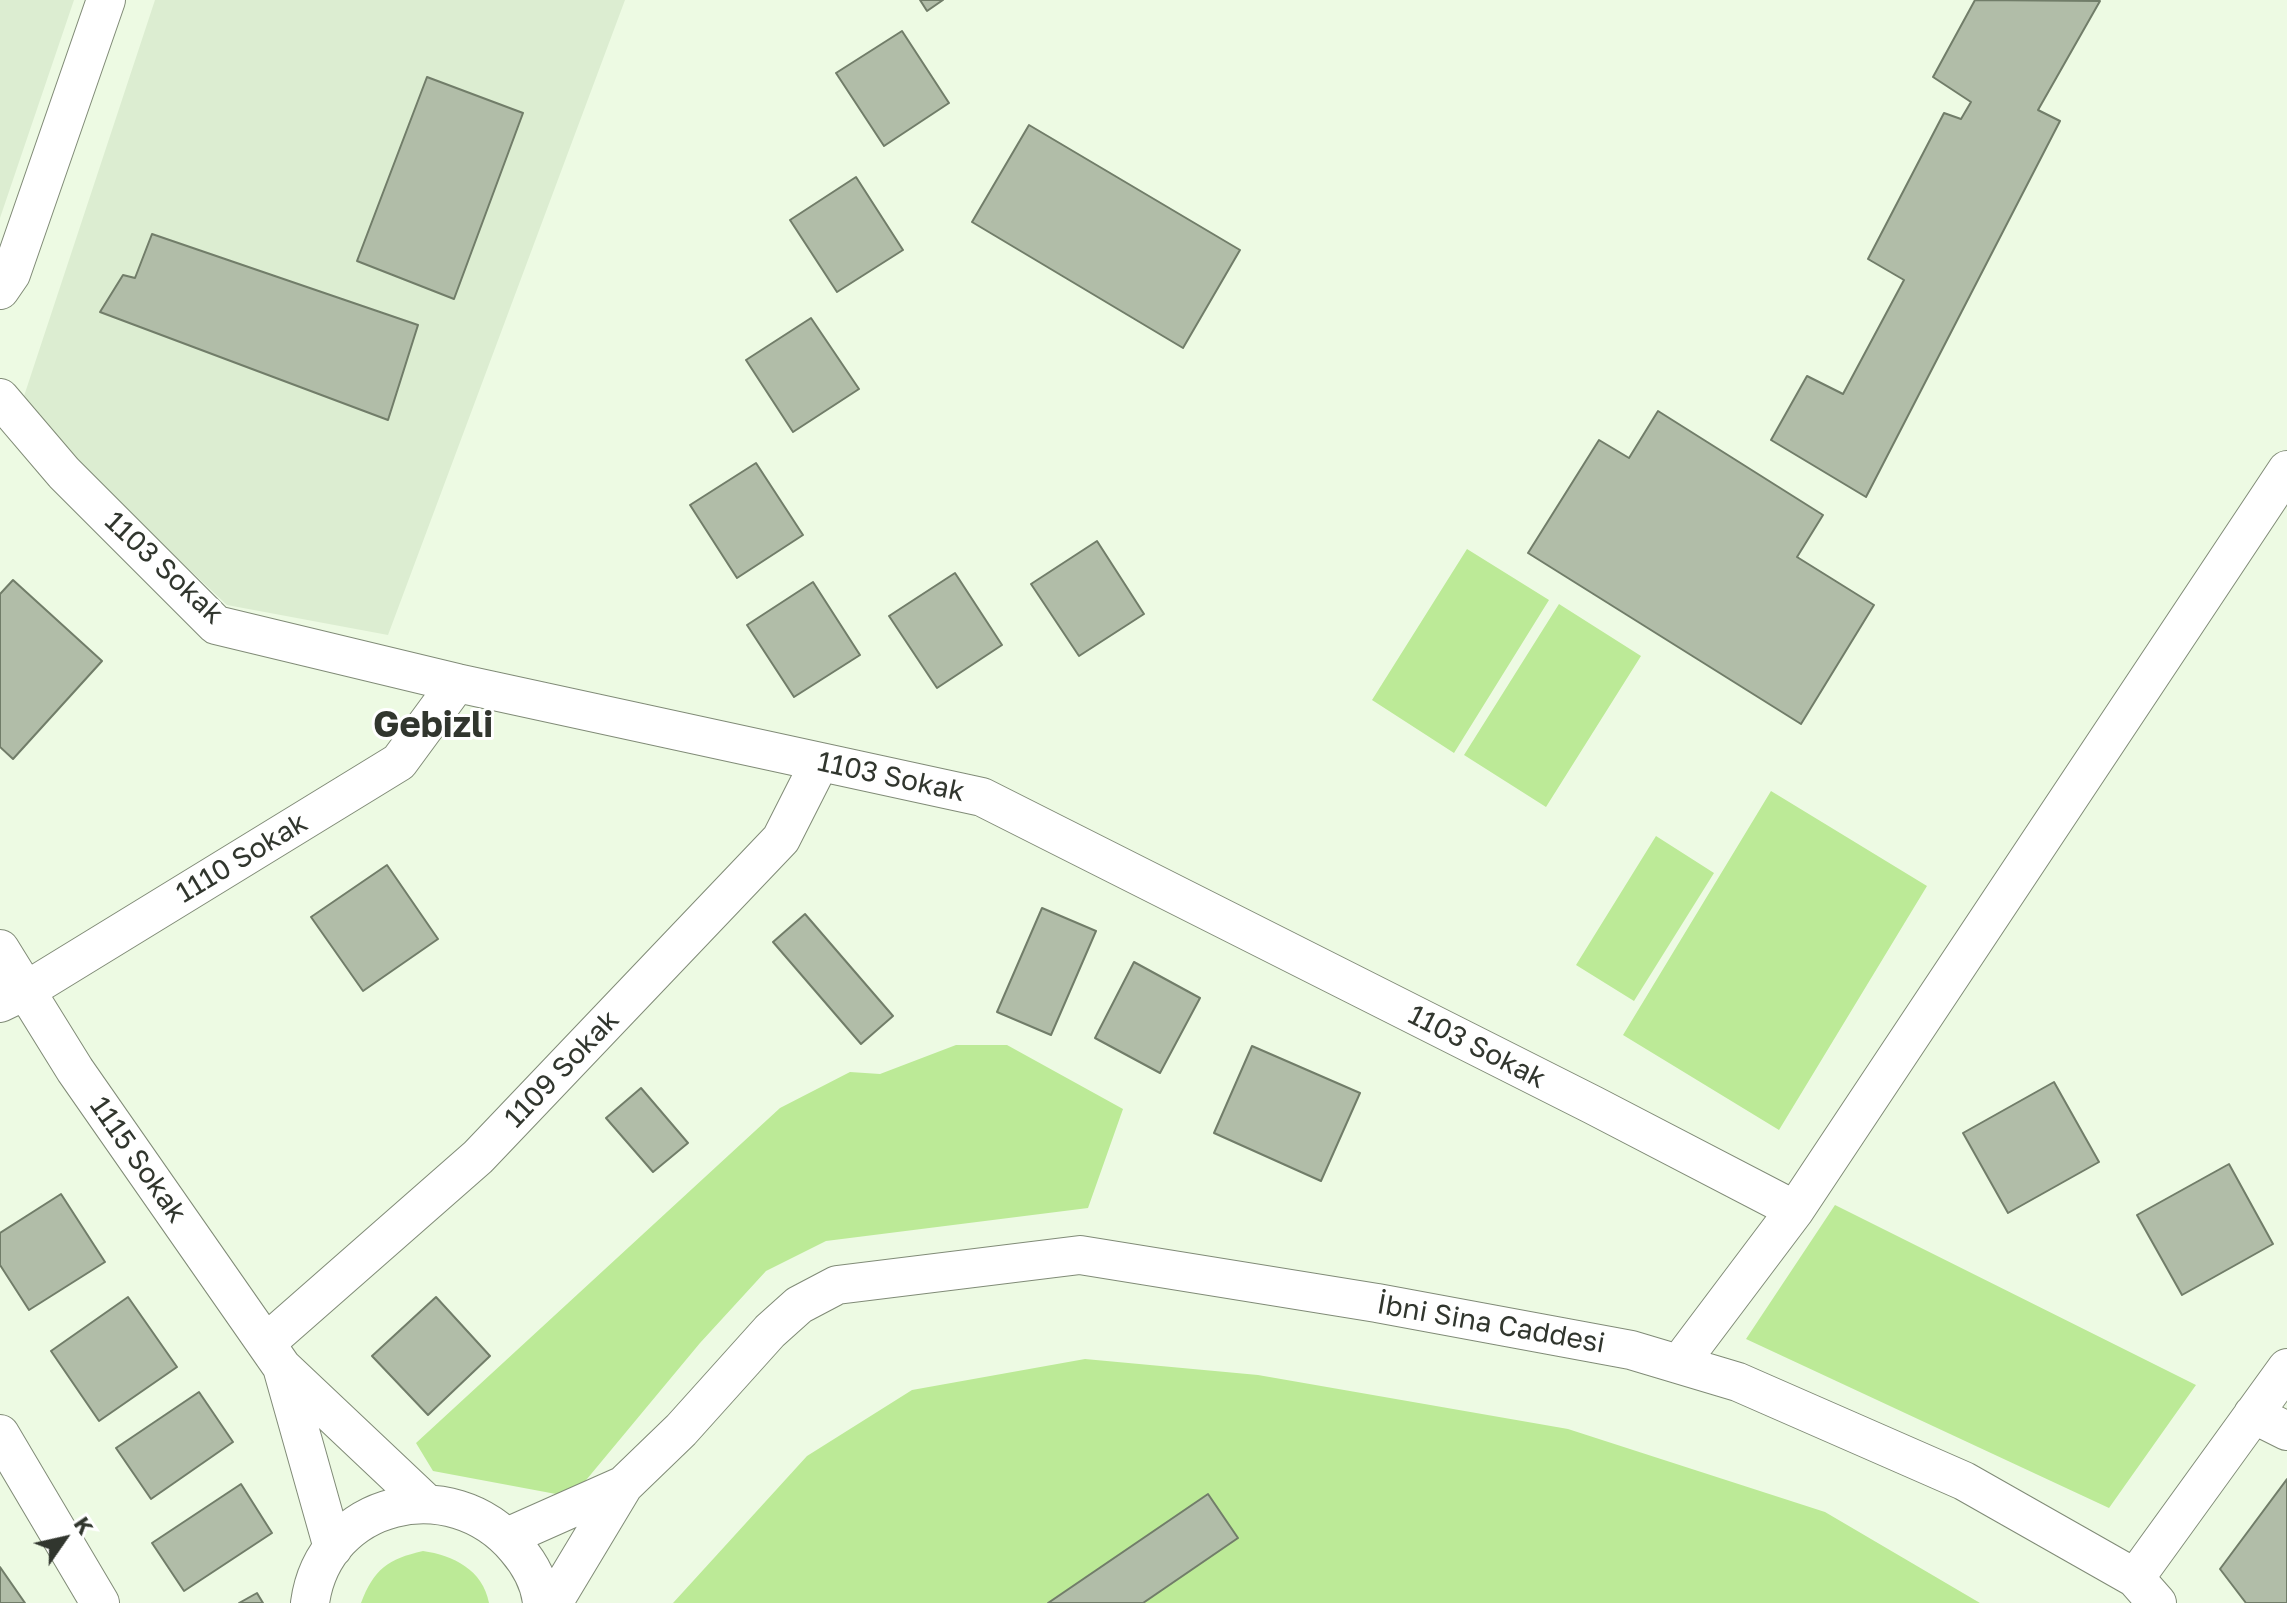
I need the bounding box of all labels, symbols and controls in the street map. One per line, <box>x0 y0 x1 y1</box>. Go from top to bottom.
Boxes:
street label: 1103 Sokak <box>98 505 230 631</box>
district label: Gebizli <box>373 704 493 748</box>
street label: 1103 Sokak <box>814 745 968 809</box>
street label: 1110 Sokak <box>170 806 314 910</box>
street label: 1103 Sokak <box>1403 998 1551 1096</box>
street label: 1109 Sokak <box>498 1003 626 1135</box>
street label: 1115 Sokak <box>82 1091 194 1229</box>
street label: İbni Sina Caddesi <box>1374 1287 1608 1361</box>
north arrow <box>24 1499 104 1579</box>
text: K <box>69 1511 100 1539</box>

